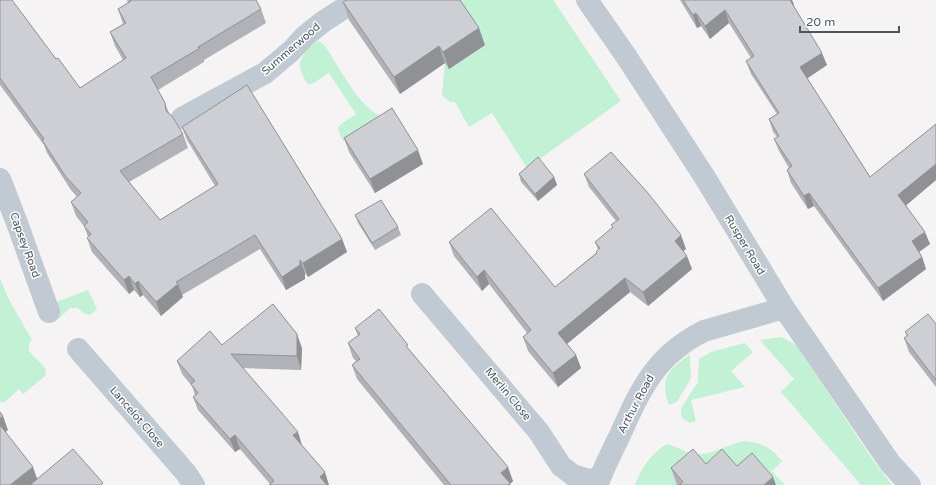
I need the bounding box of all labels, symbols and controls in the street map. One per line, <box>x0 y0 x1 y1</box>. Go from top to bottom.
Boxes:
scale bar <box>800 8 899 34</box>
text: 20 m <box>806 15 835 29</box>
street label: Summerwood <box>259 20 323 78</box>
street label: Capsey Road <box>7 211 43 280</box>
street label: Rusper Road <box>722 213 768 277</box>
street label: Merlin Close <box>482 365 534 423</box>
street label: Arthur Road <box>615 372 657 436</box>
street label: Lancelot Close <box>107 384 167 450</box>

